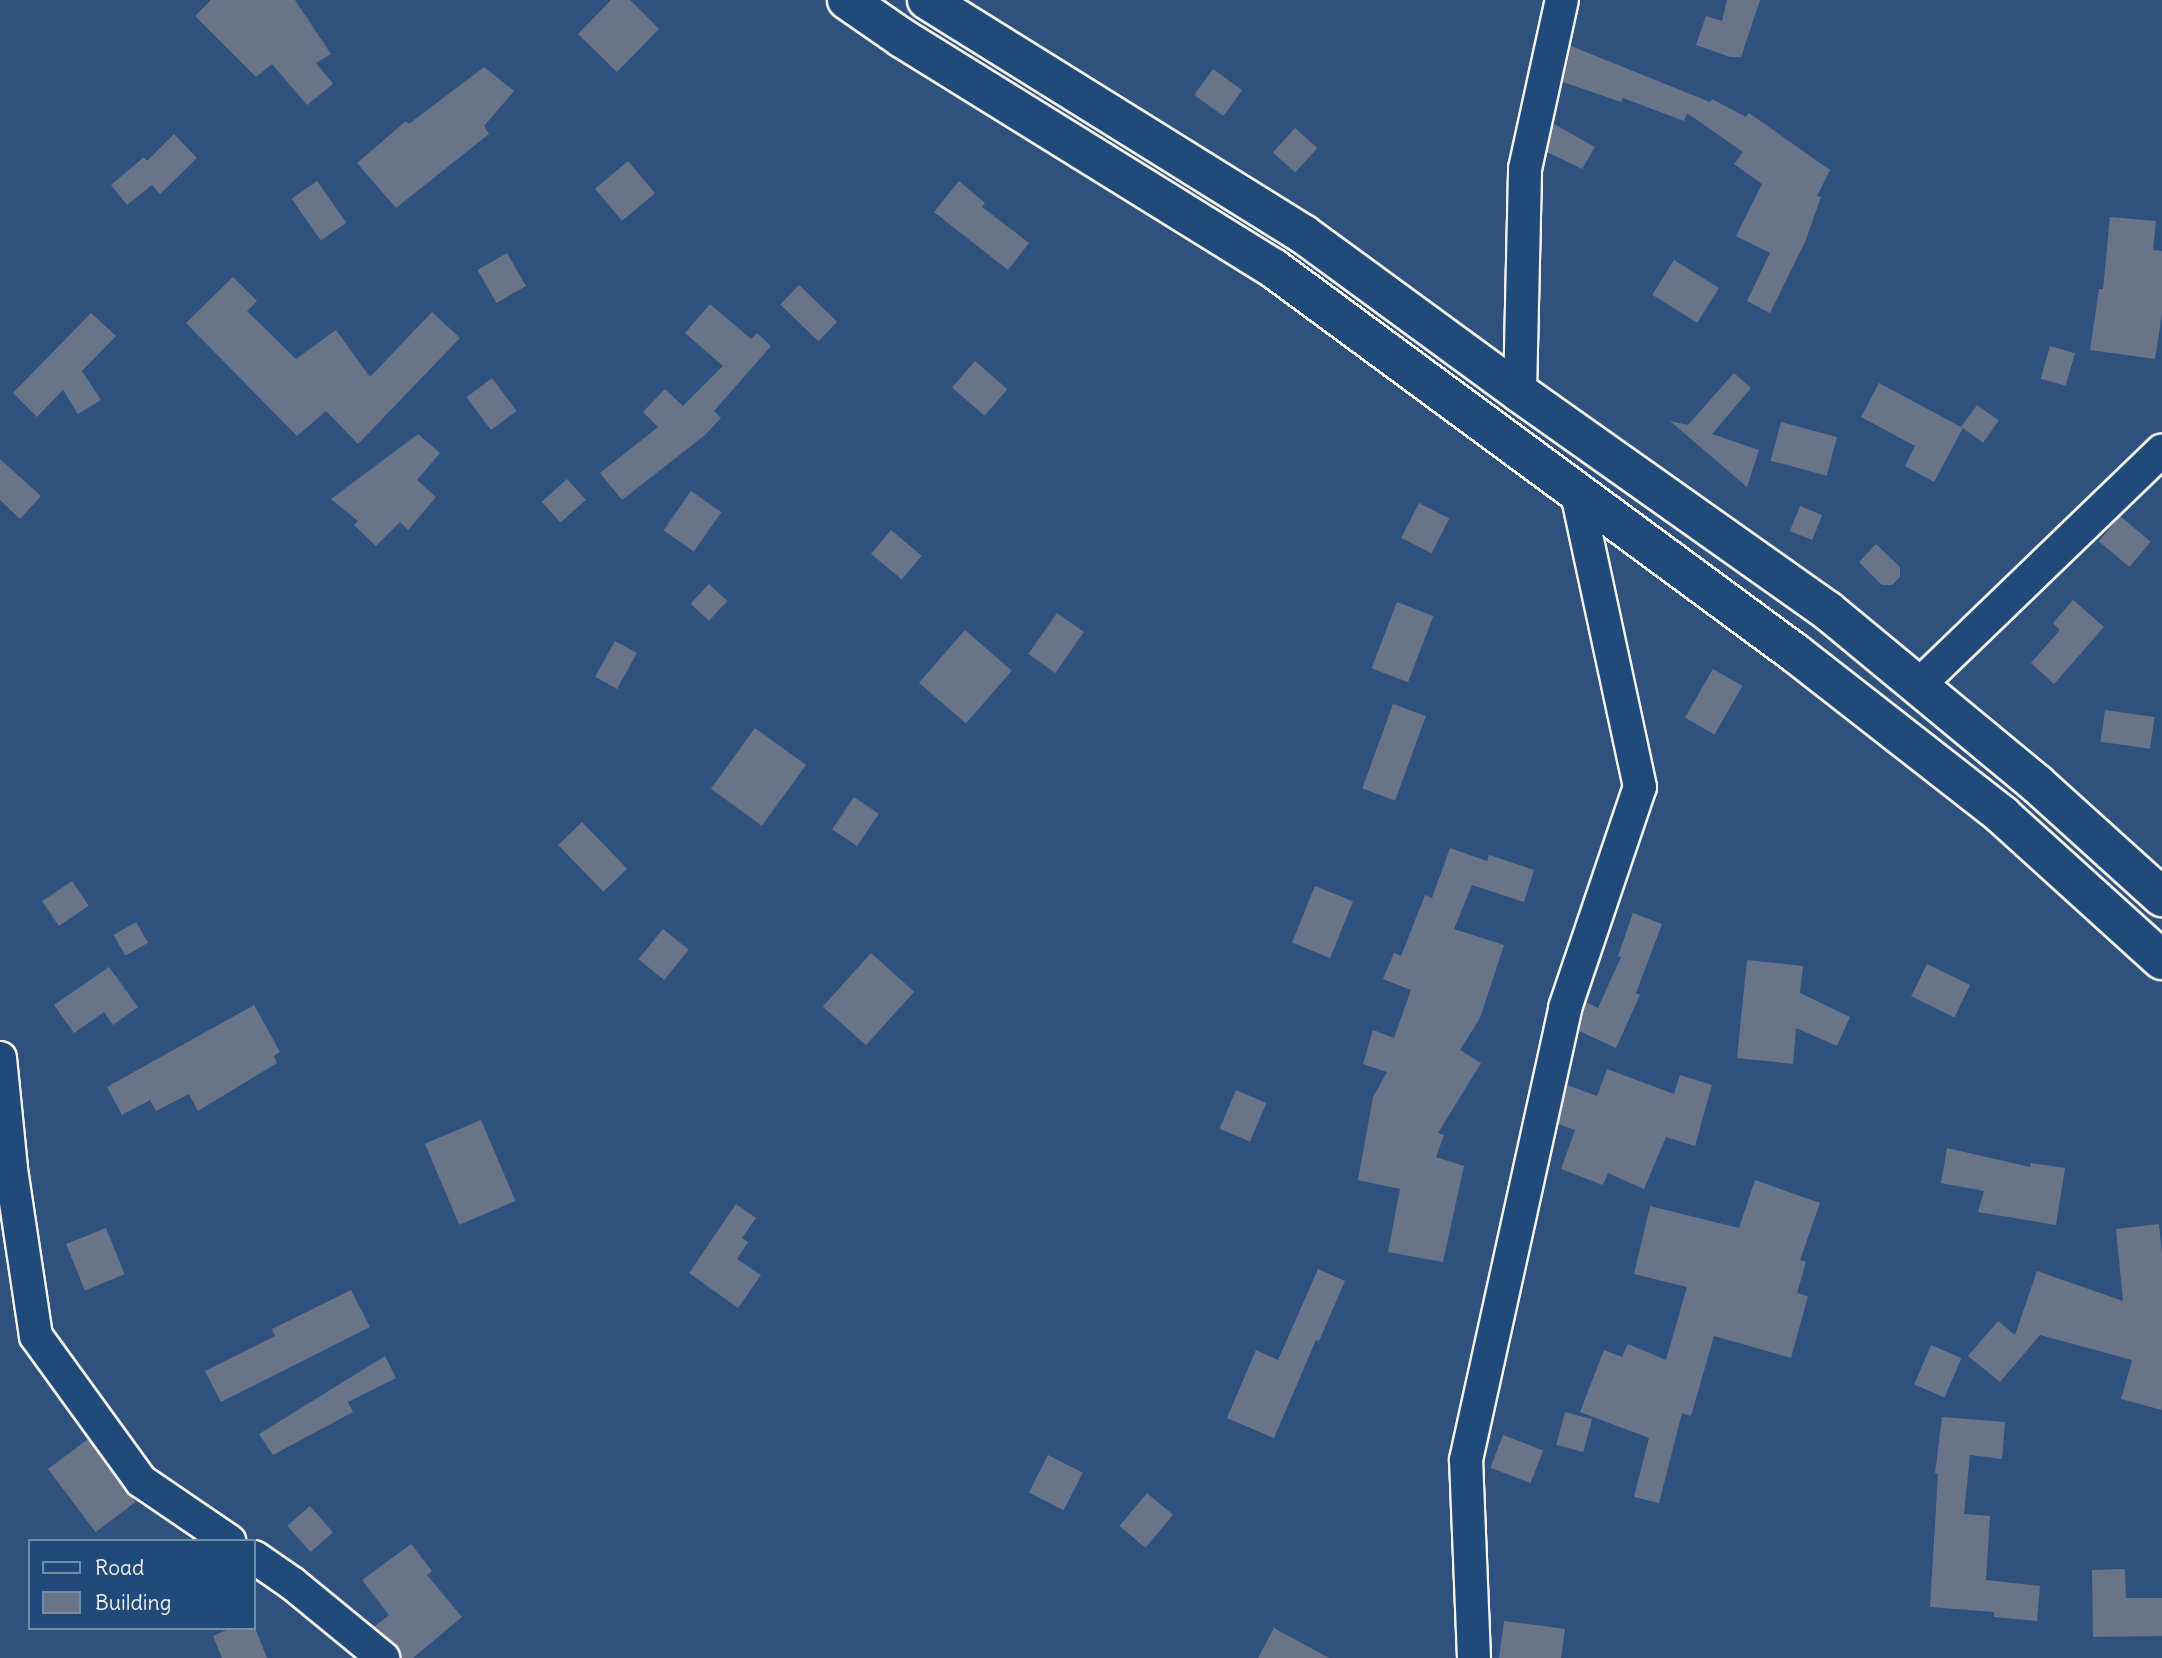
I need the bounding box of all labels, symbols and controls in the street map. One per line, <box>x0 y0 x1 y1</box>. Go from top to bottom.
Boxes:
legend <box>28 1539 256 1630</box>
text: Road <box>95 1554 144 1581</box>
text: Building <box>95 1589 171 1616</box>

